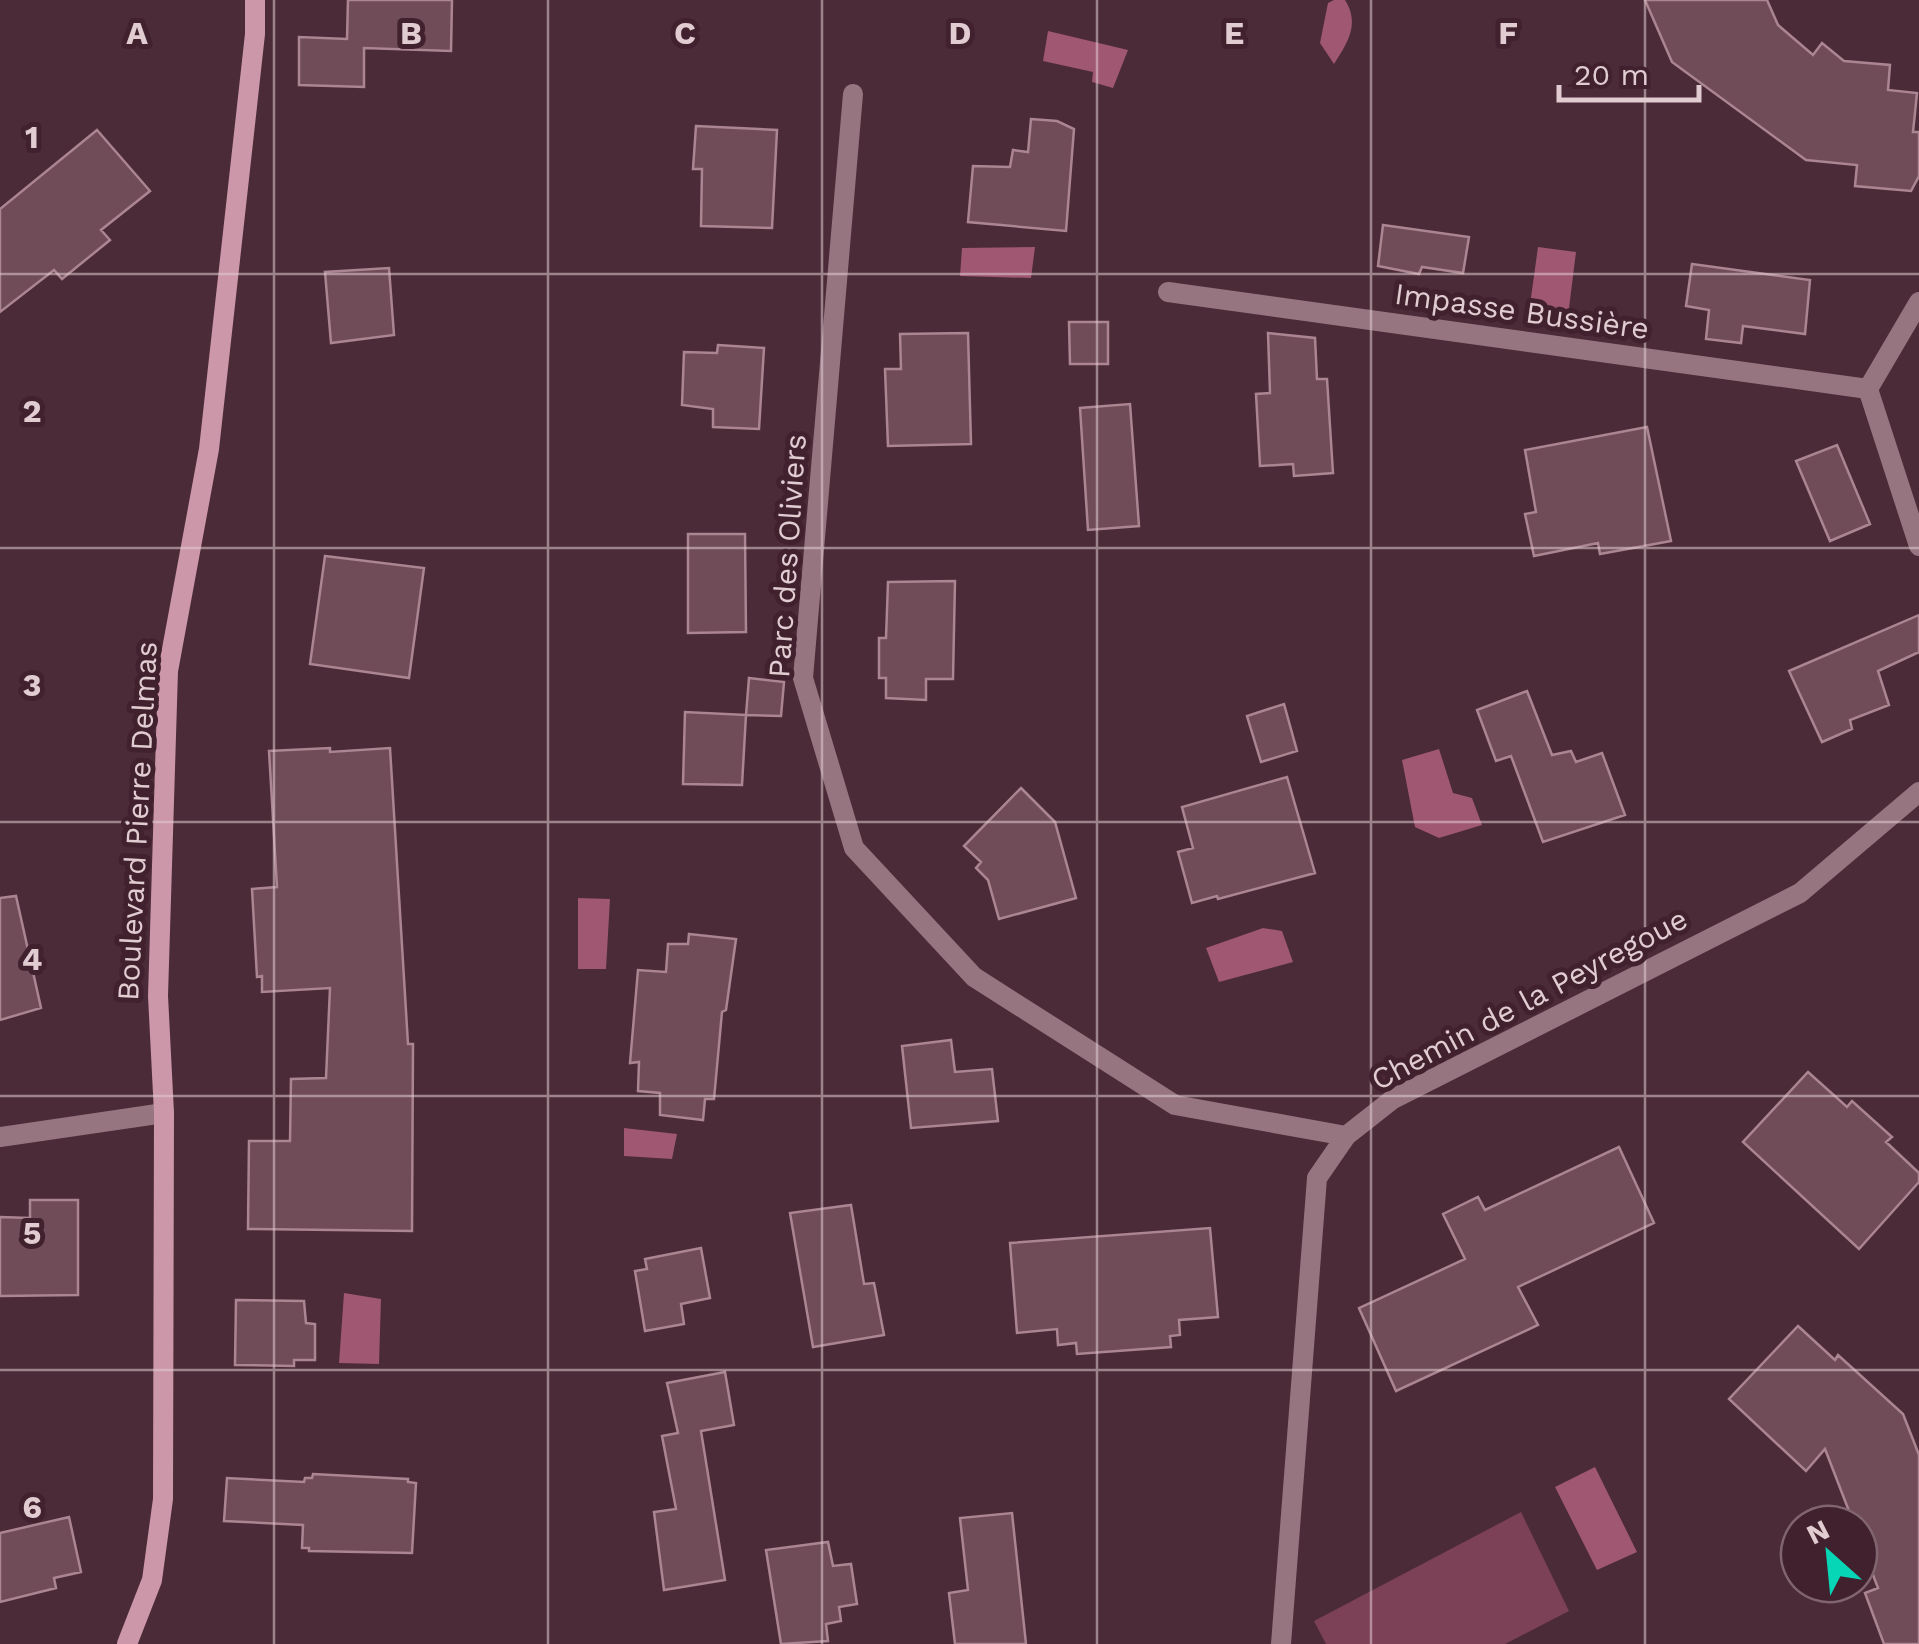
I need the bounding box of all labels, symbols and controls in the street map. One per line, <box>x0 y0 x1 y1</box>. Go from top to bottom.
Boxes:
text: A <box>126 14 148 52</box>
text: B <box>400 14 422 52</box>
text: C <box>674 14 696 52</box>
text: D <box>949 14 971 52</box>
text: E <box>1224 14 1244 52</box>
text: F <box>1498 14 1518 52</box>
scale bar <box>1559 40 1699 102</box>
text: 20 m <box>1574 57 1649 92</box>
text: 1 <box>25 118 39 156</box>
street label: Impasse Bussière <box>1393 276 1651 346</box>
text: 2 <box>22 392 42 430</box>
street label: Parc des Oliviers <box>761 433 813 679</box>
street label: Boulevard Pierre Delmas <box>110 640 164 1002</box>
text: 3 <box>23 666 41 704</box>
street label: Chemin de la Peyregoue <box>1365 901 1693 1097</box>
text: 4 <box>22 940 42 978</box>
text: 5 <box>23 1214 41 1252</box>
text: 6 <box>22 1488 42 1526</box>
north arrow <box>1779 1504 1879 1604</box>
text: N <box>1801 1513 1835 1552</box>

